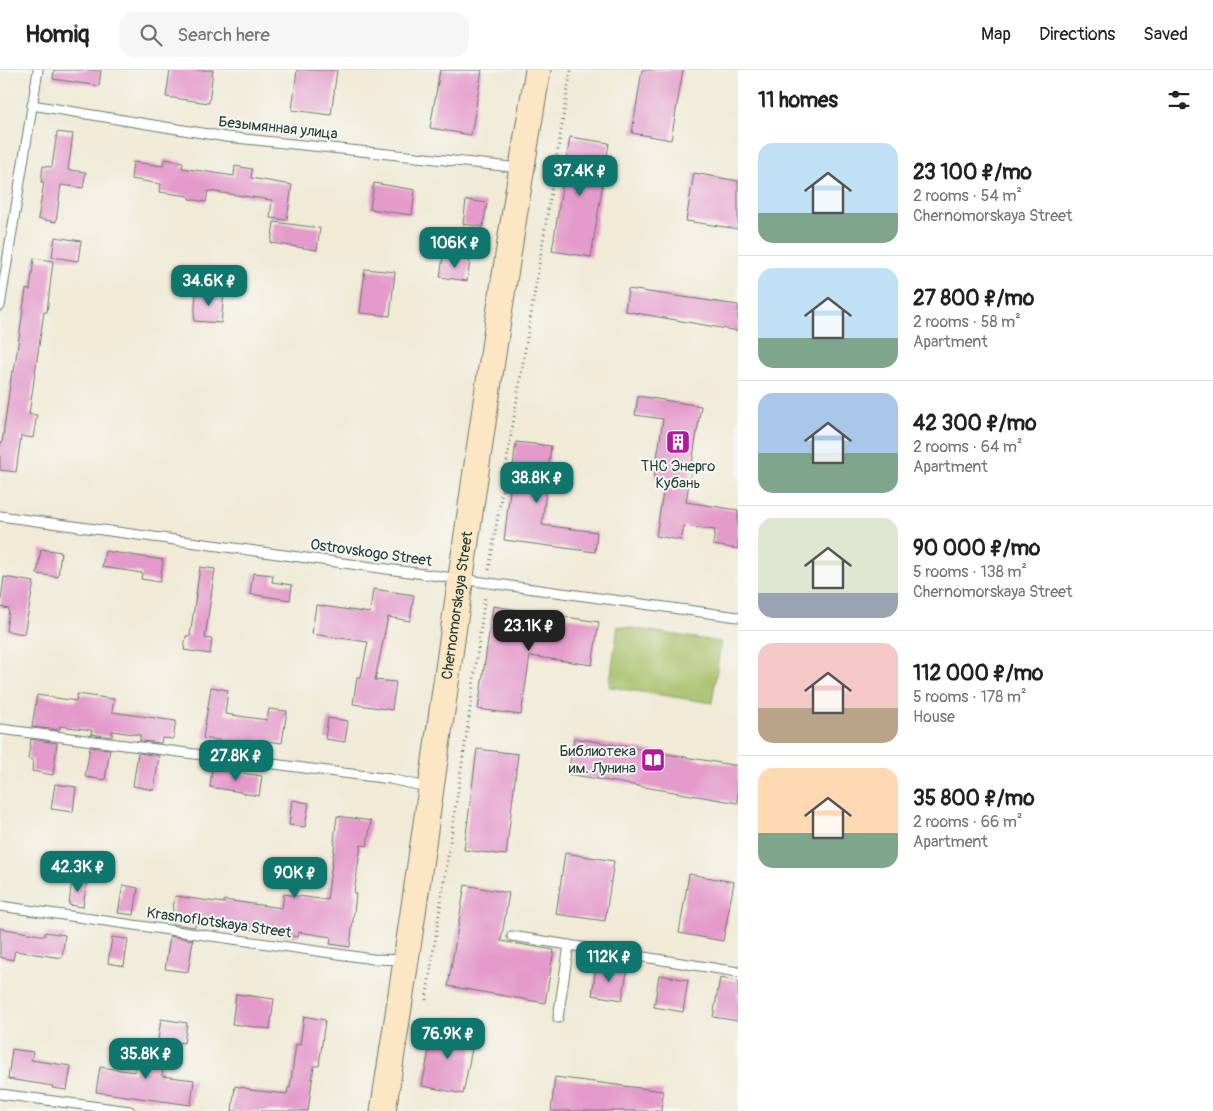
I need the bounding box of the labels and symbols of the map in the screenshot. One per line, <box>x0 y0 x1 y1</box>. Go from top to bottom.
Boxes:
street label: Безымянная улица <box>217 112 339 144</box>
pin: 37.4K ₽ <box>534 154 626 197</box>
pin: 106K ₽ <box>414 226 496 269</box>
pin: 34.6K ₽ <box>163 264 255 307</box>
building icon: ТНС Энерго Кубань <box>665 429 691 455</box>
place label: ТНС Энерго Кубань <box>641 457 715 493</box>
pin: 38.8K ₽ <box>491 462 583 504</box>
street label: Chernomorskaya Street <box>437 529 477 681</box>
street label: Ostrovskogo Street <box>309 535 434 571</box>
pin: 23.1K ₽ <box>483 610 575 652</box>
pin: 27.8K ₽ <box>190 740 282 782</box>
place label: Библиотека им. Лунина <box>559 742 636 778</box>
library icon: Библиотека им. Лунина <box>640 747 666 773</box>
pin: 42.3K ₽ <box>32 850 124 893</box>
pin: 90K ₽ <box>260 856 330 899</box>
street label: Krasnoflotskaya Street <box>145 903 294 943</box>
pin: 112K ₽ <box>568 940 650 983</box>
pin: 76.9K ₽ <box>402 1018 494 1060</box>
pin: 35.8K ₽ <box>100 1038 192 1080</box>

